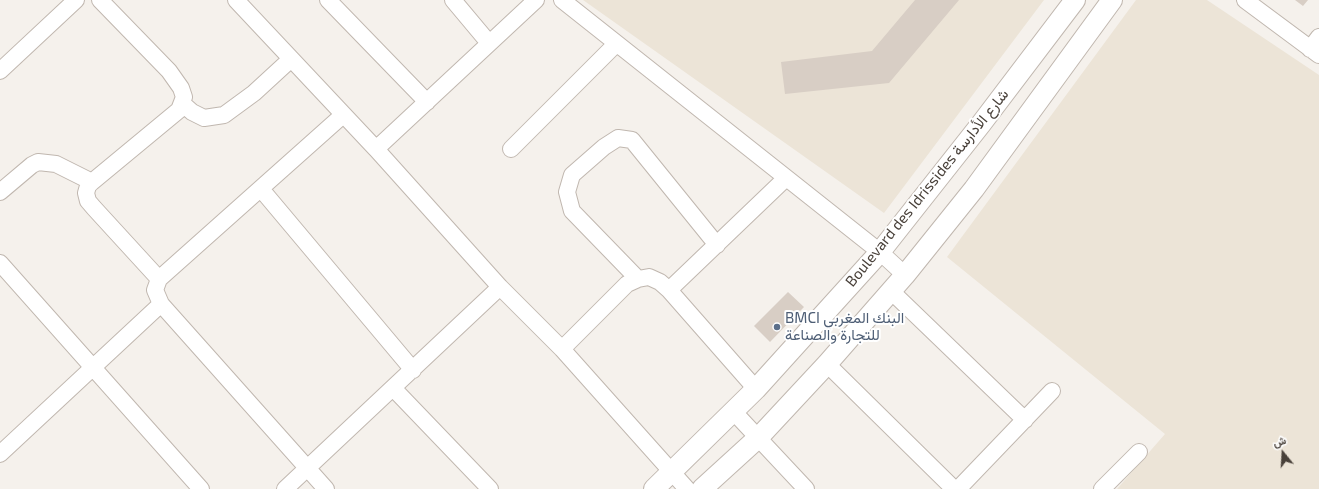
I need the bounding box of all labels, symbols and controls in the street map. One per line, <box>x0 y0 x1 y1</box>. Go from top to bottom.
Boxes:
street label: Boulevard des Idrissides شارع الأدارسة <box>842 86 1012 290</box>
place label: BMCI البنك المغربي للتجارة والصناعة <box>785 309 904 344</box>
marker: BMCI البنك المغربي للتجارة والصناعة <box>772 322 782 332</box>
north arrow <box>1263 433 1303 473</box>
text: ش <box>1271 433 1287 449</box>

